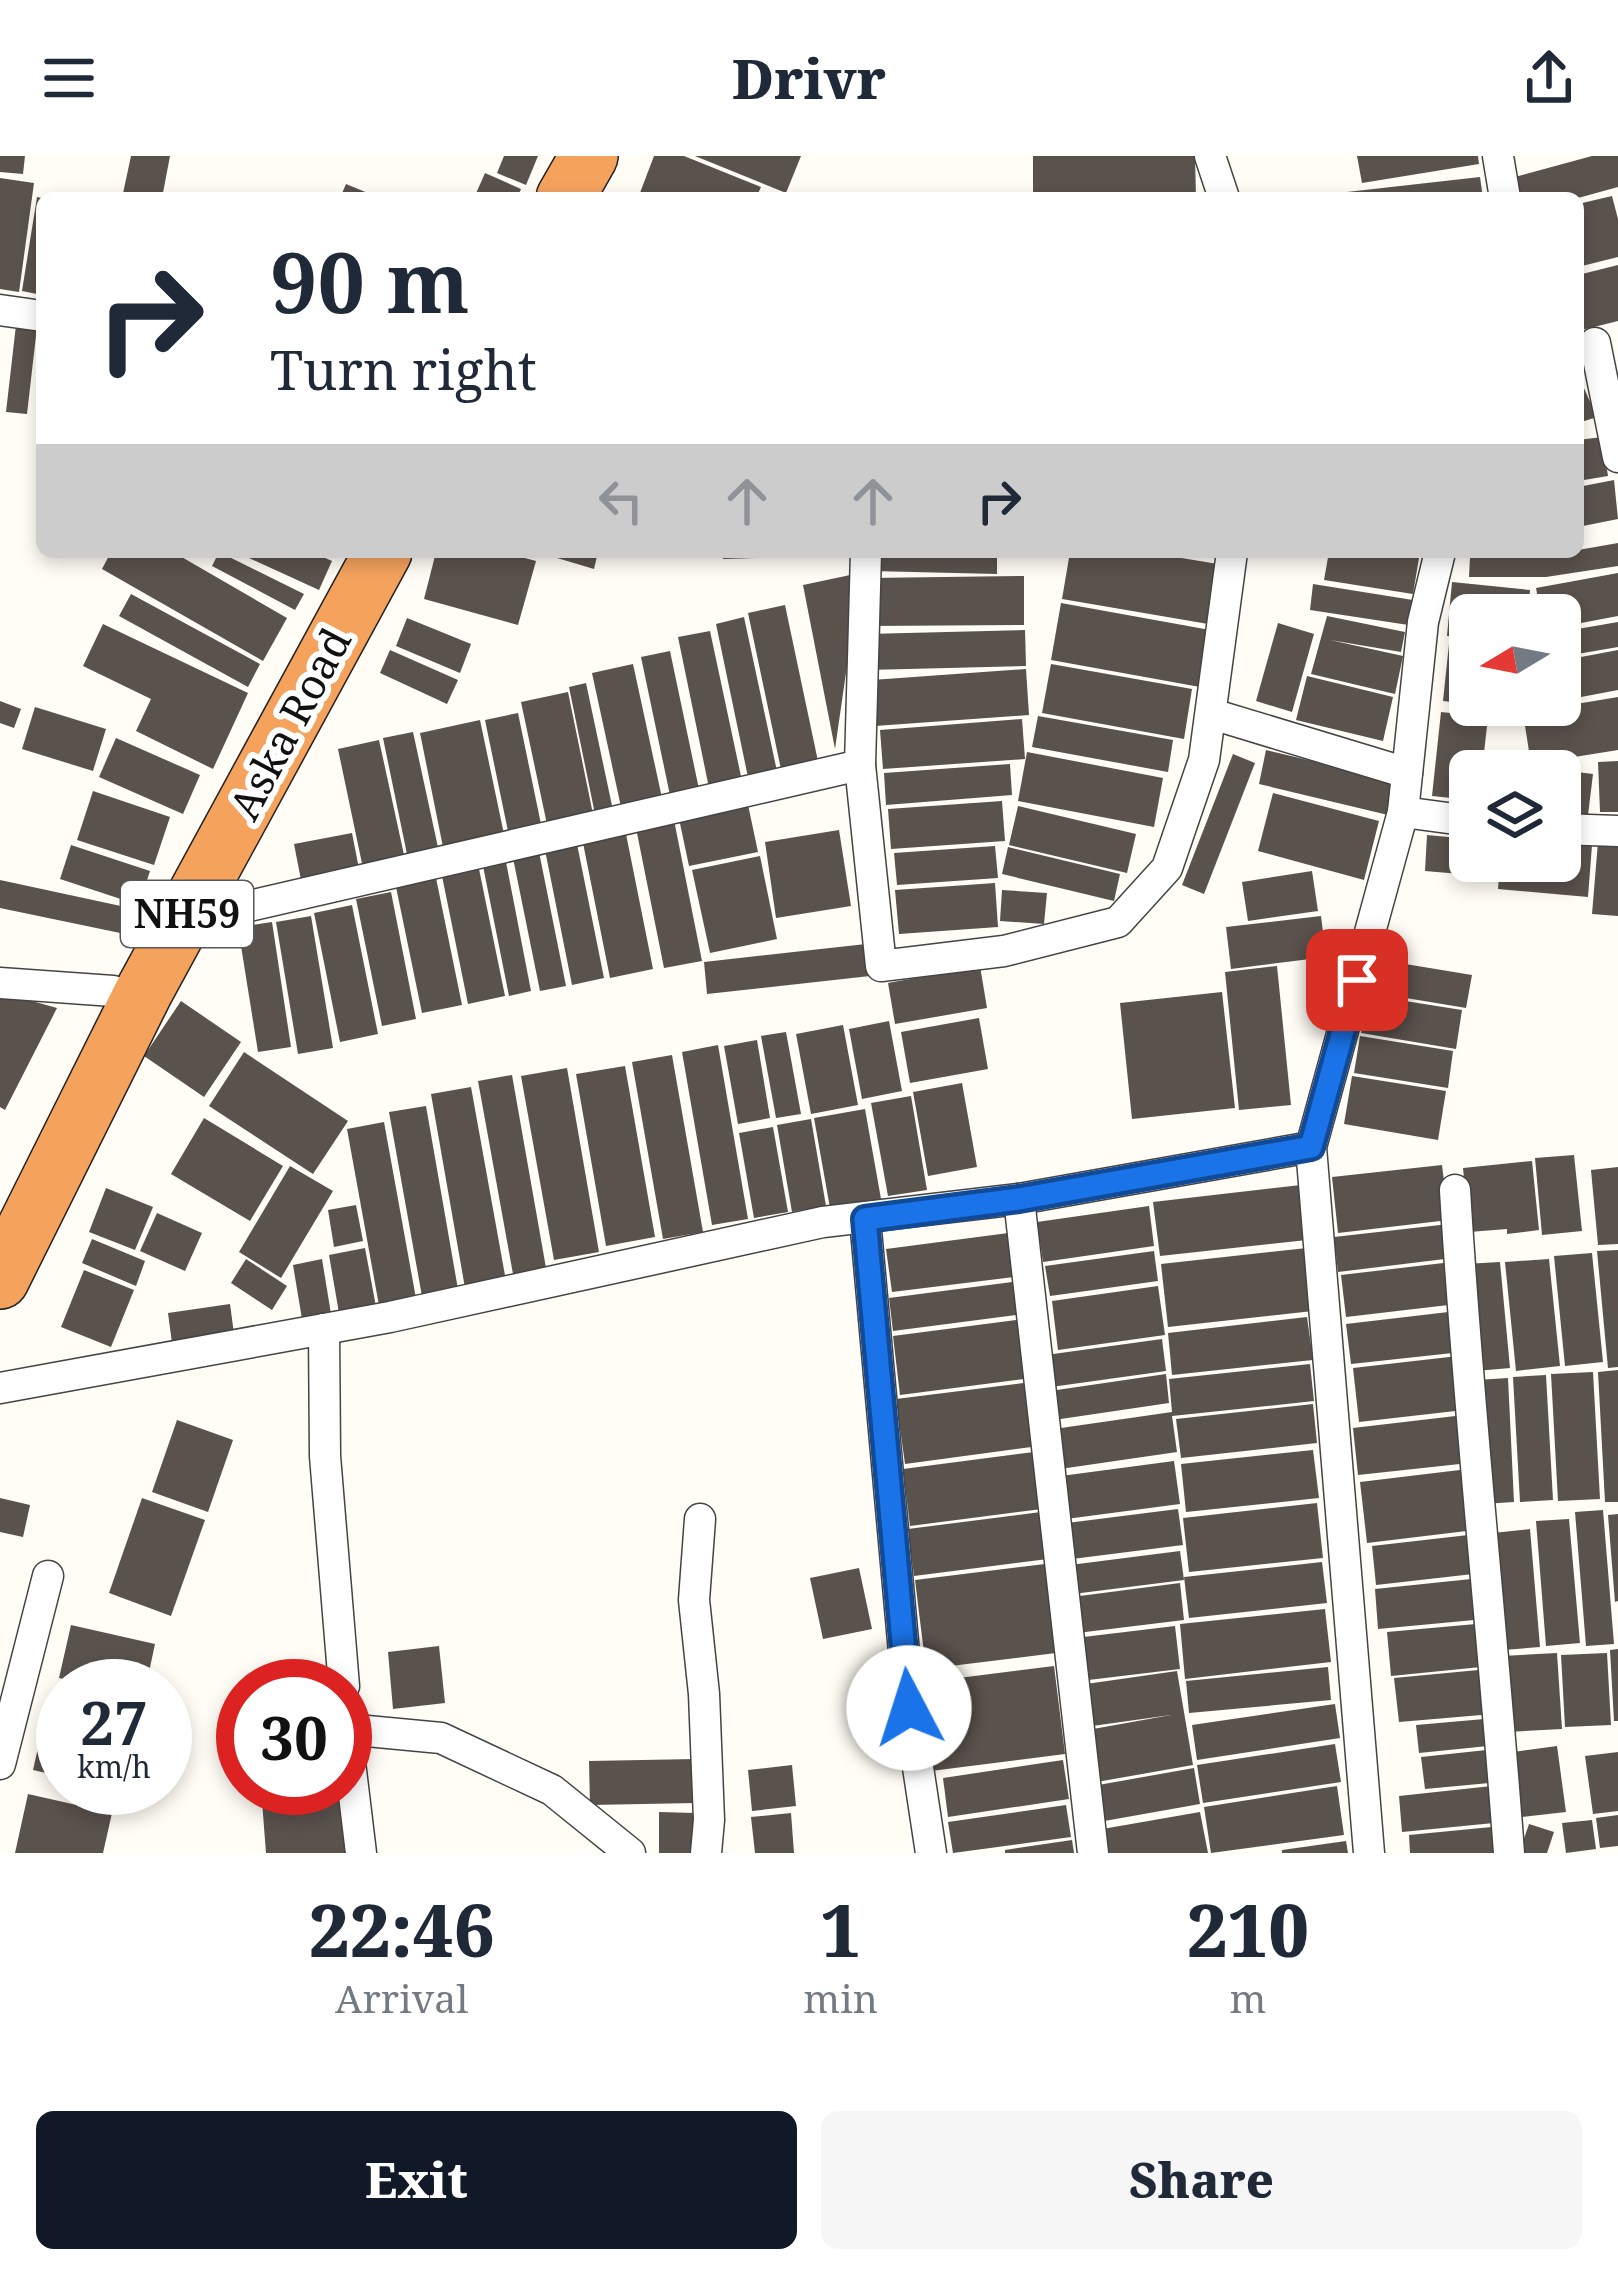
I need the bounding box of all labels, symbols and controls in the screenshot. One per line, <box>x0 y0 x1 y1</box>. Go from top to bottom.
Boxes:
text: Drivr <box>732 41 886 115</box>
icon: menu <box>36 45 102 111</box>
icon: share <box>1516 45 1582 111</box>
text: 90 m <box>270 223 470 338</box>
icon: right <box>72 240 228 396</box>
text: Turn right <box>270 332 537 406</box>
icon: left <box>588 468 654 534</box>
icon: ahead <box>714 468 780 534</box>
icon: ahead <box>840 468 906 534</box>
icon: right <box>966 468 1032 534</box>
north arrow <box>1449 594 1581 726</box>
map controls <box>1449 594 1581 882</box>
street label: Aska Road <box>214 618 363 829</box>
button: layers <box>1449 750 1581 882</box>
road number: NH59 <box>121 881 253 947</box>
pin <box>1306 929 1408 1031</box>
icon: arrive <box>1324 947 1390 1013</box>
position arrow <box>846 1645 972 1771</box>
speed limit sign: 30 <box>216 1659 372 1815</box>
text: 27 <box>80 1681 148 1763</box>
text: km/h <box>77 1746 151 1787</box>
text: 22:46 <box>309 1880 495 1978</box>
text: 1 <box>820 1880 861 1978</box>
text: 210 <box>1187 1880 1309 1978</box>
text: Arrival <box>335 1971 468 2024</box>
text: min <box>803 1971 878 2024</box>
text: m <box>1230 1971 1266 2024</box>
button: Exit <box>36 2111 797 2249</box>
button: Share <box>821 2111 1582 2249</box>

